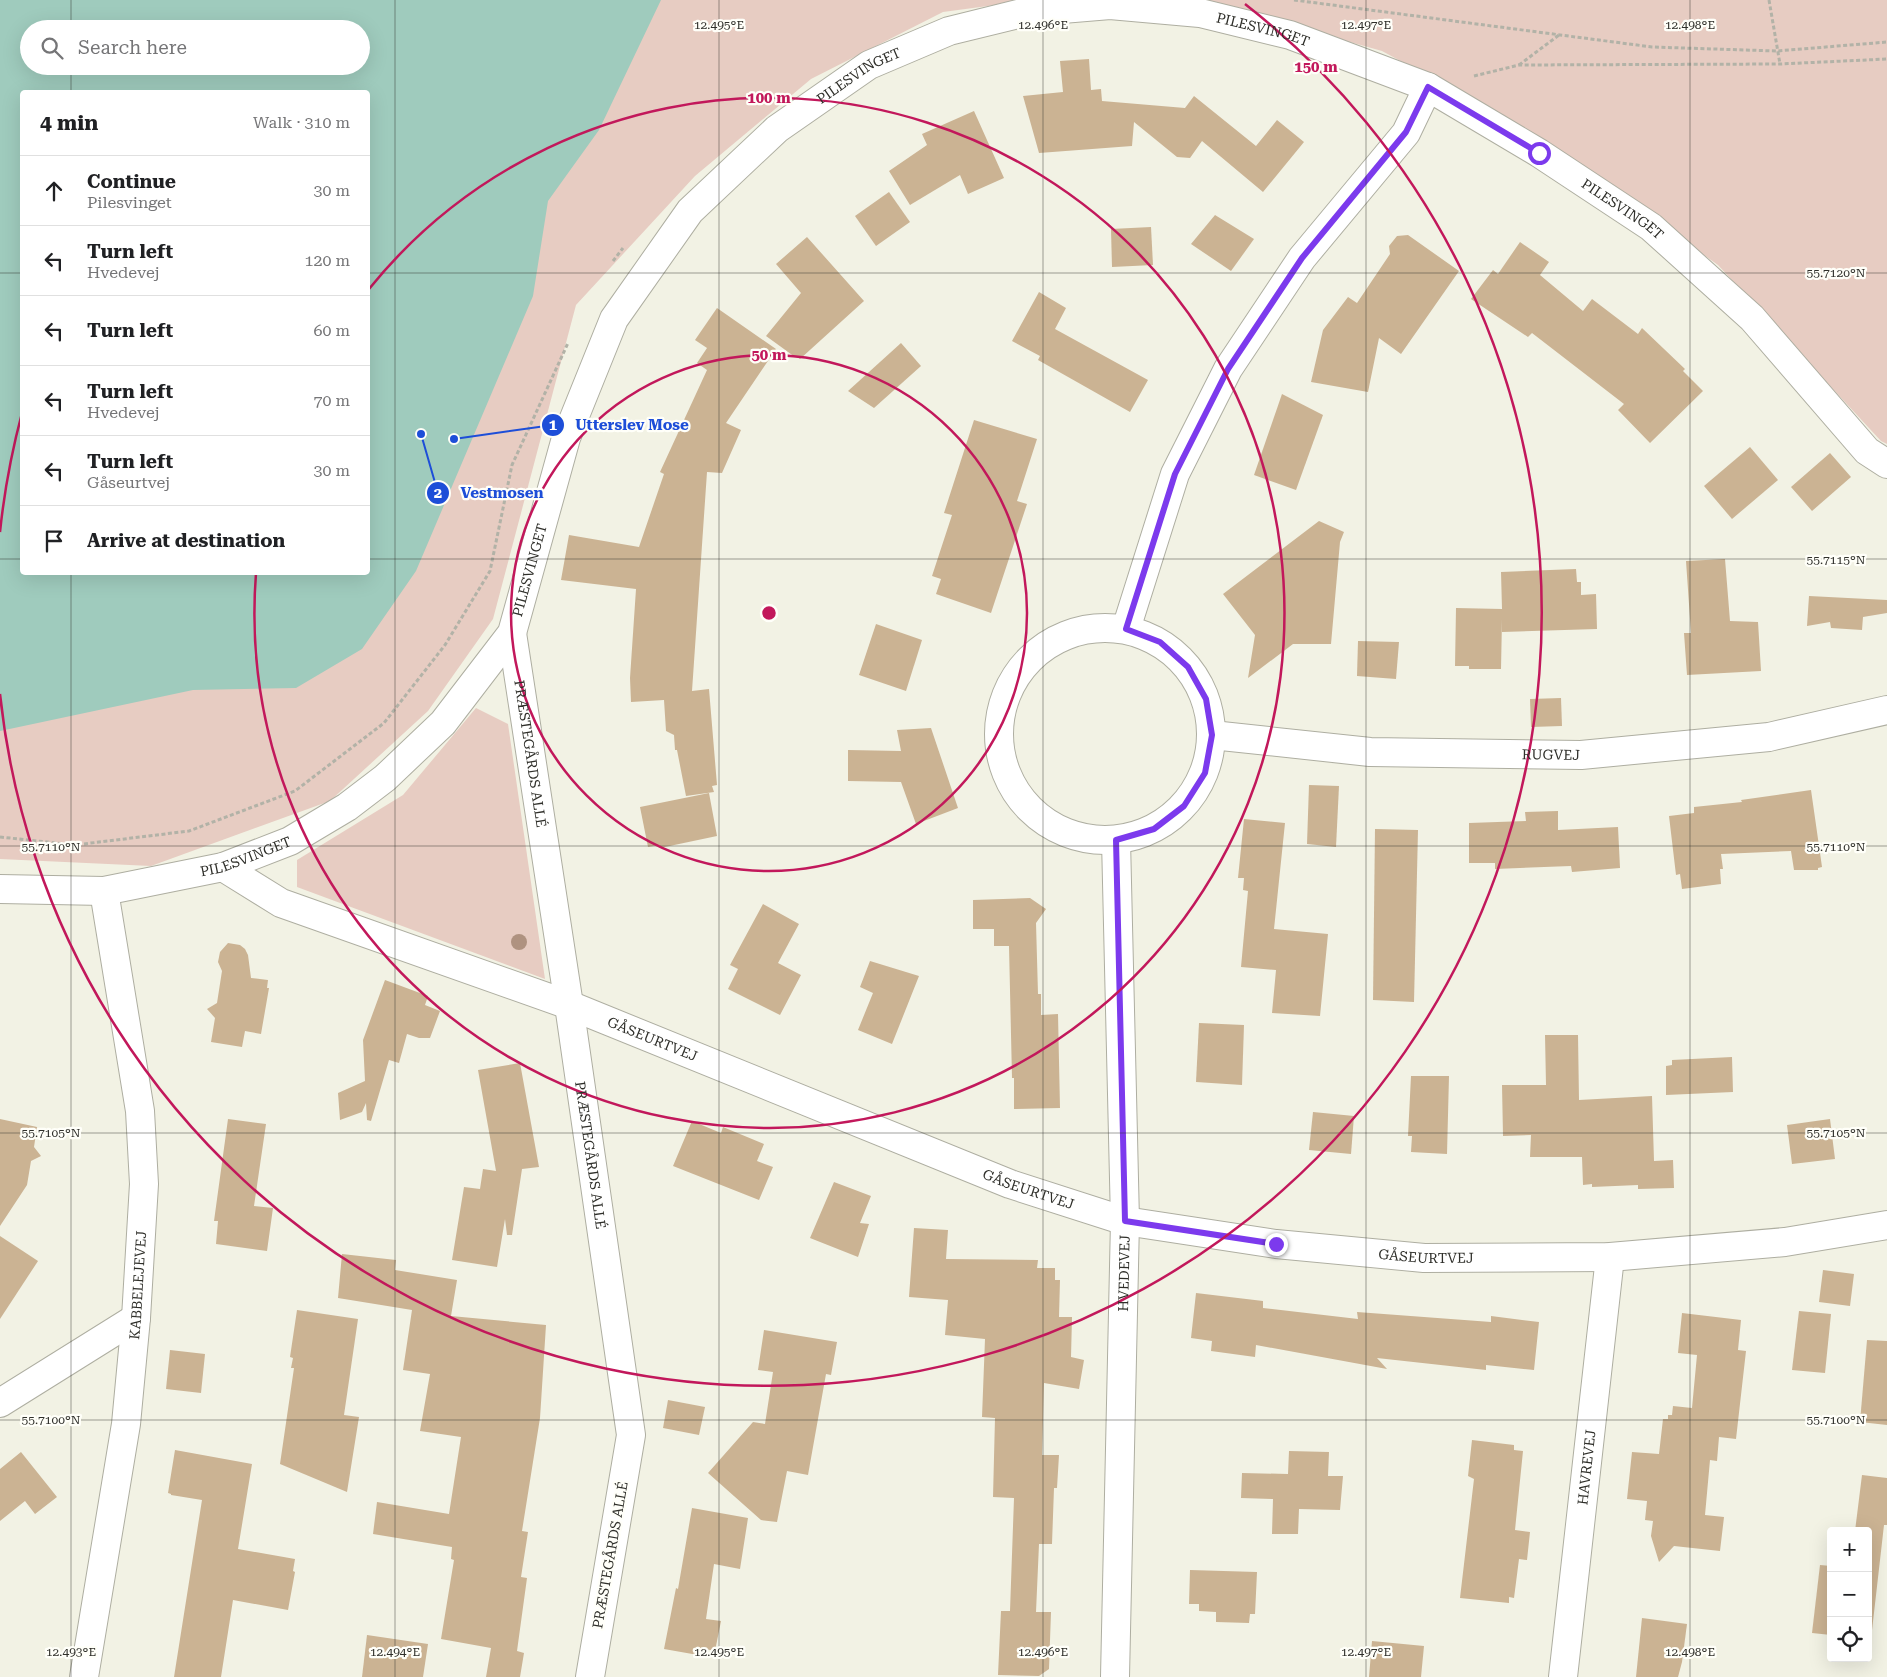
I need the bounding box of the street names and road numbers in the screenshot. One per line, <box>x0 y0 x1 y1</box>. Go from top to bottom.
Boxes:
street label: PILESVINGET <box>1215 9 1312 50</box>
street label: PILESVINGET <box>814 44 903 107</box>
street label: PILESVINGET <box>1579 175 1667 243</box>
street label: PILESVINGET <box>509 522 550 618</box>
street label: PRÆSTEGÅRDS ALLÉ <box>511 679 550 828</box>
street label: RUGVEJ <box>1522 746 1580 763</box>
street label: PILESVINGET <box>199 833 293 879</box>
street label: GÅSEURTVEJ <box>605 1014 700 1064</box>
street label: PRÆSTEGÅRDS ALLÉ <box>572 1080 609 1230</box>
street label: GÅSEURTVEJ <box>980 1166 1076 1212</box>
street label: KABBELEJEVEJ <box>126 1230 149 1340</box>
street label: HVEDEVEJ <box>1115 1234 1133 1312</box>
street label: GÅSEURTVEJ <box>1378 1246 1474 1266</box>
street label: HAVREVEJ <box>1574 1429 1599 1506</box>
street label: PRÆSTEGÅRDS ALLÉ <box>589 1480 631 1630</box>

